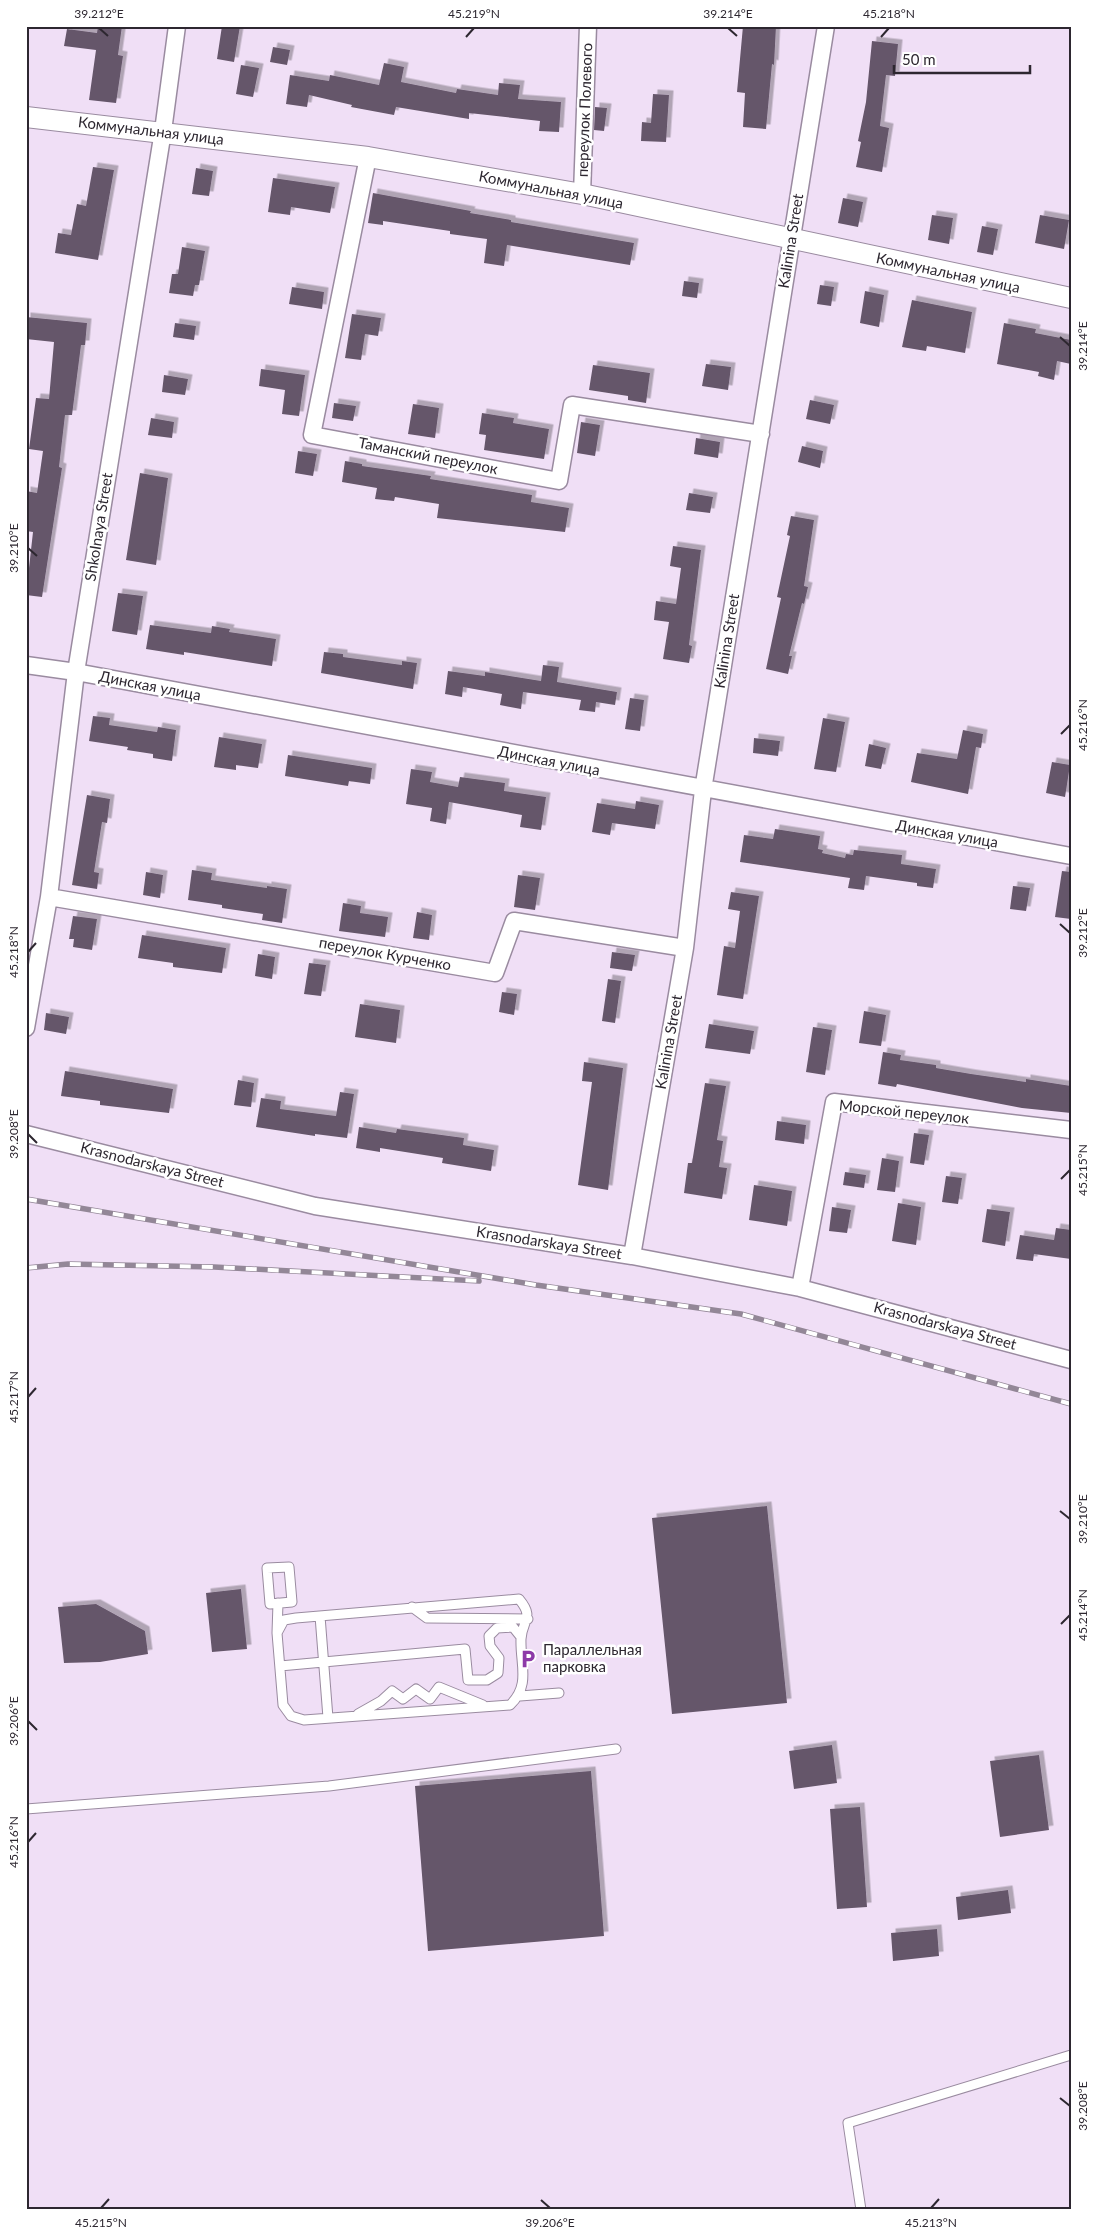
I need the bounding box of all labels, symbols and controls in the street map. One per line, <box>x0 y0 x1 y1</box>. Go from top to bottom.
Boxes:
text: 39.212°E <box>74 6 124 21</box>
text: 45.219°N <box>448 6 500 21</box>
text: 39.214°E <box>703 6 753 21</box>
text: 45.218°N <box>863 6 915 21</box>
street label: переулок Полевого <box>573 42 595 177</box>
scale bar <box>894 42 1031 74</box>
text: 50 m <box>902 50 936 68</box>
street label: Коммунальная улица <box>77 112 225 148</box>
street label: Коммунальная улица <box>477 166 625 212</box>
street label: Kalinina Street <box>774 192 806 289</box>
street label: Коммунальная улица <box>875 248 1022 296</box>
text: 39.214°E <box>1075 321 1090 371</box>
street label: Таманский переулок <box>357 433 500 477</box>
street label: Shkolnaya Street <box>81 471 116 582</box>
text: 39.210°E <box>6 523 21 573</box>
street label: Kalinina Street <box>710 592 742 689</box>
street label: Динская улица <box>98 666 203 704</box>
text: 45.216°N <box>1075 699 1090 751</box>
street label: Динская улица <box>497 741 602 779</box>
street label: Динская улица <box>895 815 1000 851</box>
text: 39.212°E <box>1075 908 1090 958</box>
text: 45.218°N <box>6 926 21 978</box>
street label: переулок Курченко <box>318 933 453 974</box>
street label: Kalinina Street <box>651 993 685 1090</box>
street label: Морской переулок <box>838 1095 970 1127</box>
text: 39.208°E <box>6 1109 21 1159</box>
street label: Krasnodarskaya Street <box>79 1137 226 1191</box>
text: 45.215°N <box>1075 1144 1090 1196</box>
street label: Krasnodarskaya Street <box>475 1222 624 1263</box>
street label: Krasnodarskaya Street <box>872 1297 1019 1353</box>
text: 45.217°N <box>6 1371 21 1423</box>
text: 39.210°E <box>1075 1494 1090 1544</box>
text: 45.214°N <box>1075 1589 1090 1641</box>
place label: Параллельная парковка <box>543 1640 642 1675</box>
parking icon: Параллельная парковка <box>517 1648 539 1670</box>
text: 39.206°E <box>6 1696 21 1746</box>
text: 45.216°N <box>6 1816 21 1868</box>
text: 39.208°E <box>1075 2081 1090 2131</box>
text: 45.215°N <box>75 2215 127 2230</box>
text: 39.206°E <box>525 2215 575 2230</box>
text: 45.213°N <box>905 2215 957 2230</box>

